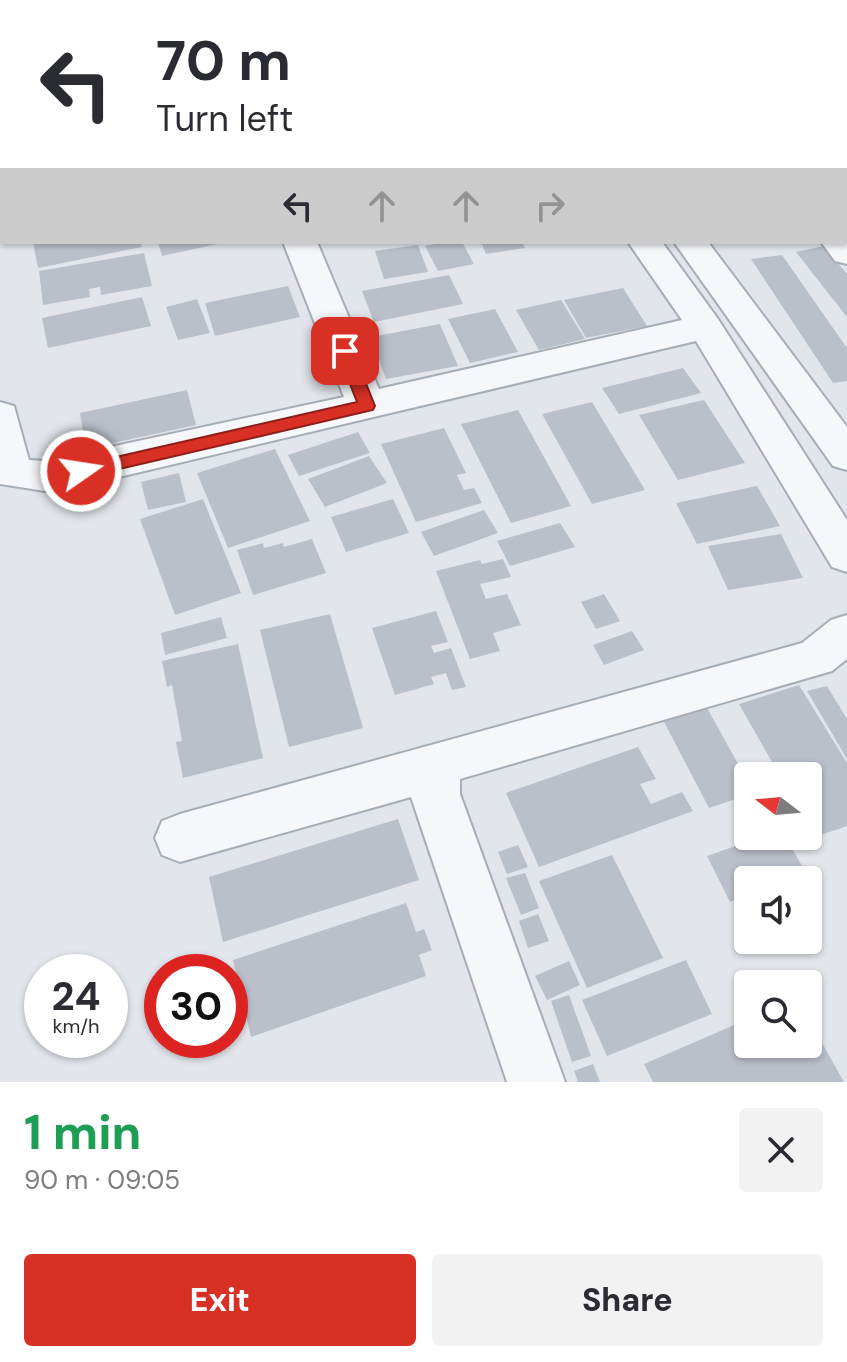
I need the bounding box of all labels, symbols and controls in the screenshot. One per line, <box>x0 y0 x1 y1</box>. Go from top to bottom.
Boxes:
text: 70 m <box>156 24 291 97</box>
icon: left <box>24 32 128 136</box>
text: Turn left <box>156 95 293 142</box>
icon: left <box>276 184 320 228</box>
icon: ahead <box>360 184 404 228</box>
icon: ahead <box>444 184 488 228</box>
icon: right <box>528 184 572 228</box>
pin <box>311 317 379 385</box>
icon: arrive <box>323 329 367 373</box>
position arrow <box>39 429 123 513</box>
north arrow <box>734 762 822 850</box>
map controls <box>734 762 822 1058</box>
button: sound <box>734 866 822 954</box>
speed limit sign: 30 <box>144 954 248 1058</box>
text: 24 <box>52 970 100 1022</box>
button: search <box>734 970 822 1058</box>
text: km/h <box>52 1013 100 1039</box>
text: 1 min <box>24 1101 141 1164</box>
button: close <box>739 1108 823 1192</box>
text: 90 m · 09:05 <box>24 1163 180 1197</box>
button: Exit <box>24 1254 416 1346</box>
button: Share <box>432 1254 823 1346</box>

